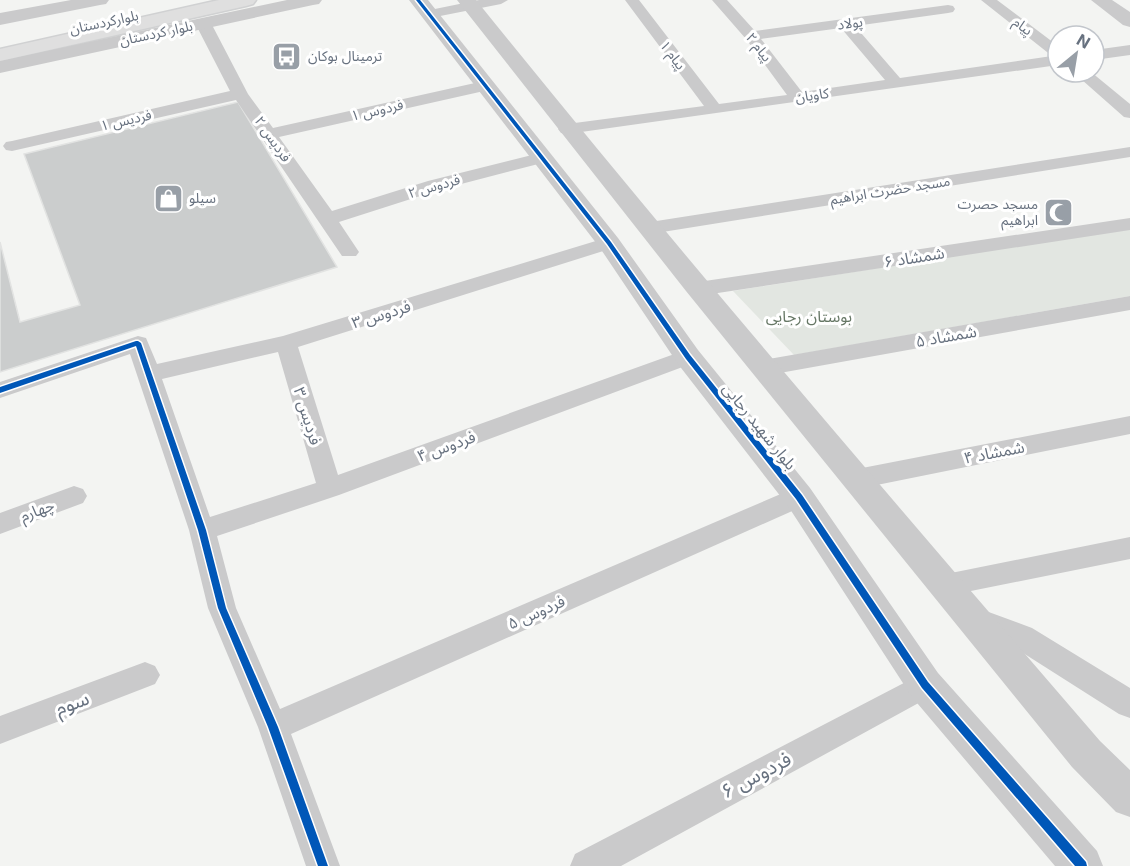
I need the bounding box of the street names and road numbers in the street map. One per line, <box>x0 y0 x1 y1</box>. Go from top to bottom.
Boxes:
street label: بلوارکردستان <box>68 6 140 38</box>
street label: پولاد <box>836 12 864 35</box>
street label: پیام <box>1008 13 1037 41</box>
street label: بلوار کردستان <box>118 16 194 50</box>
street label: پیام ۲ <box>740 29 776 66</box>
street label: پیام ۱ <box>655 37 690 74</box>
street label: کاویان <box>794 84 830 106</box>
street label: فردوس ۱ <box>349 95 405 125</box>
street label: فردیس ۱ <box>99 105 153 135</box>
street label: فردیس ۲ <box>251 113 295 165</box>
street label: فردوس ۲ <box>406 170 462 202</box>
street label: مسجد حضرت ابراهیم <box>829 172 952 210</box>
street label: شمشاد ۶ <box>882 242 946 272</box>
street label: فردوس ۳ <box>349 296 413 332</box>
street label: شمشاد ۵ <box>914 321 978 351</box>
street label: بلوار شهید رجایی <box>719 378 801 474</box>
street label: فردیس ۳ <box>290 385 326 447</box>
street label: فردوس ۴ <box>414 426 478 466</box>
street label: شمشاد ۴ <box>962 436 1026 468</box>
street label: چهارم <box>17 494 58 528</box>
street label: فردوس ۵ <box>504 591 568 633</box>
street label: سوم <box>51 686 94 723</box>
street label: فردوس ۶ <box>717 747 795 803</box>

